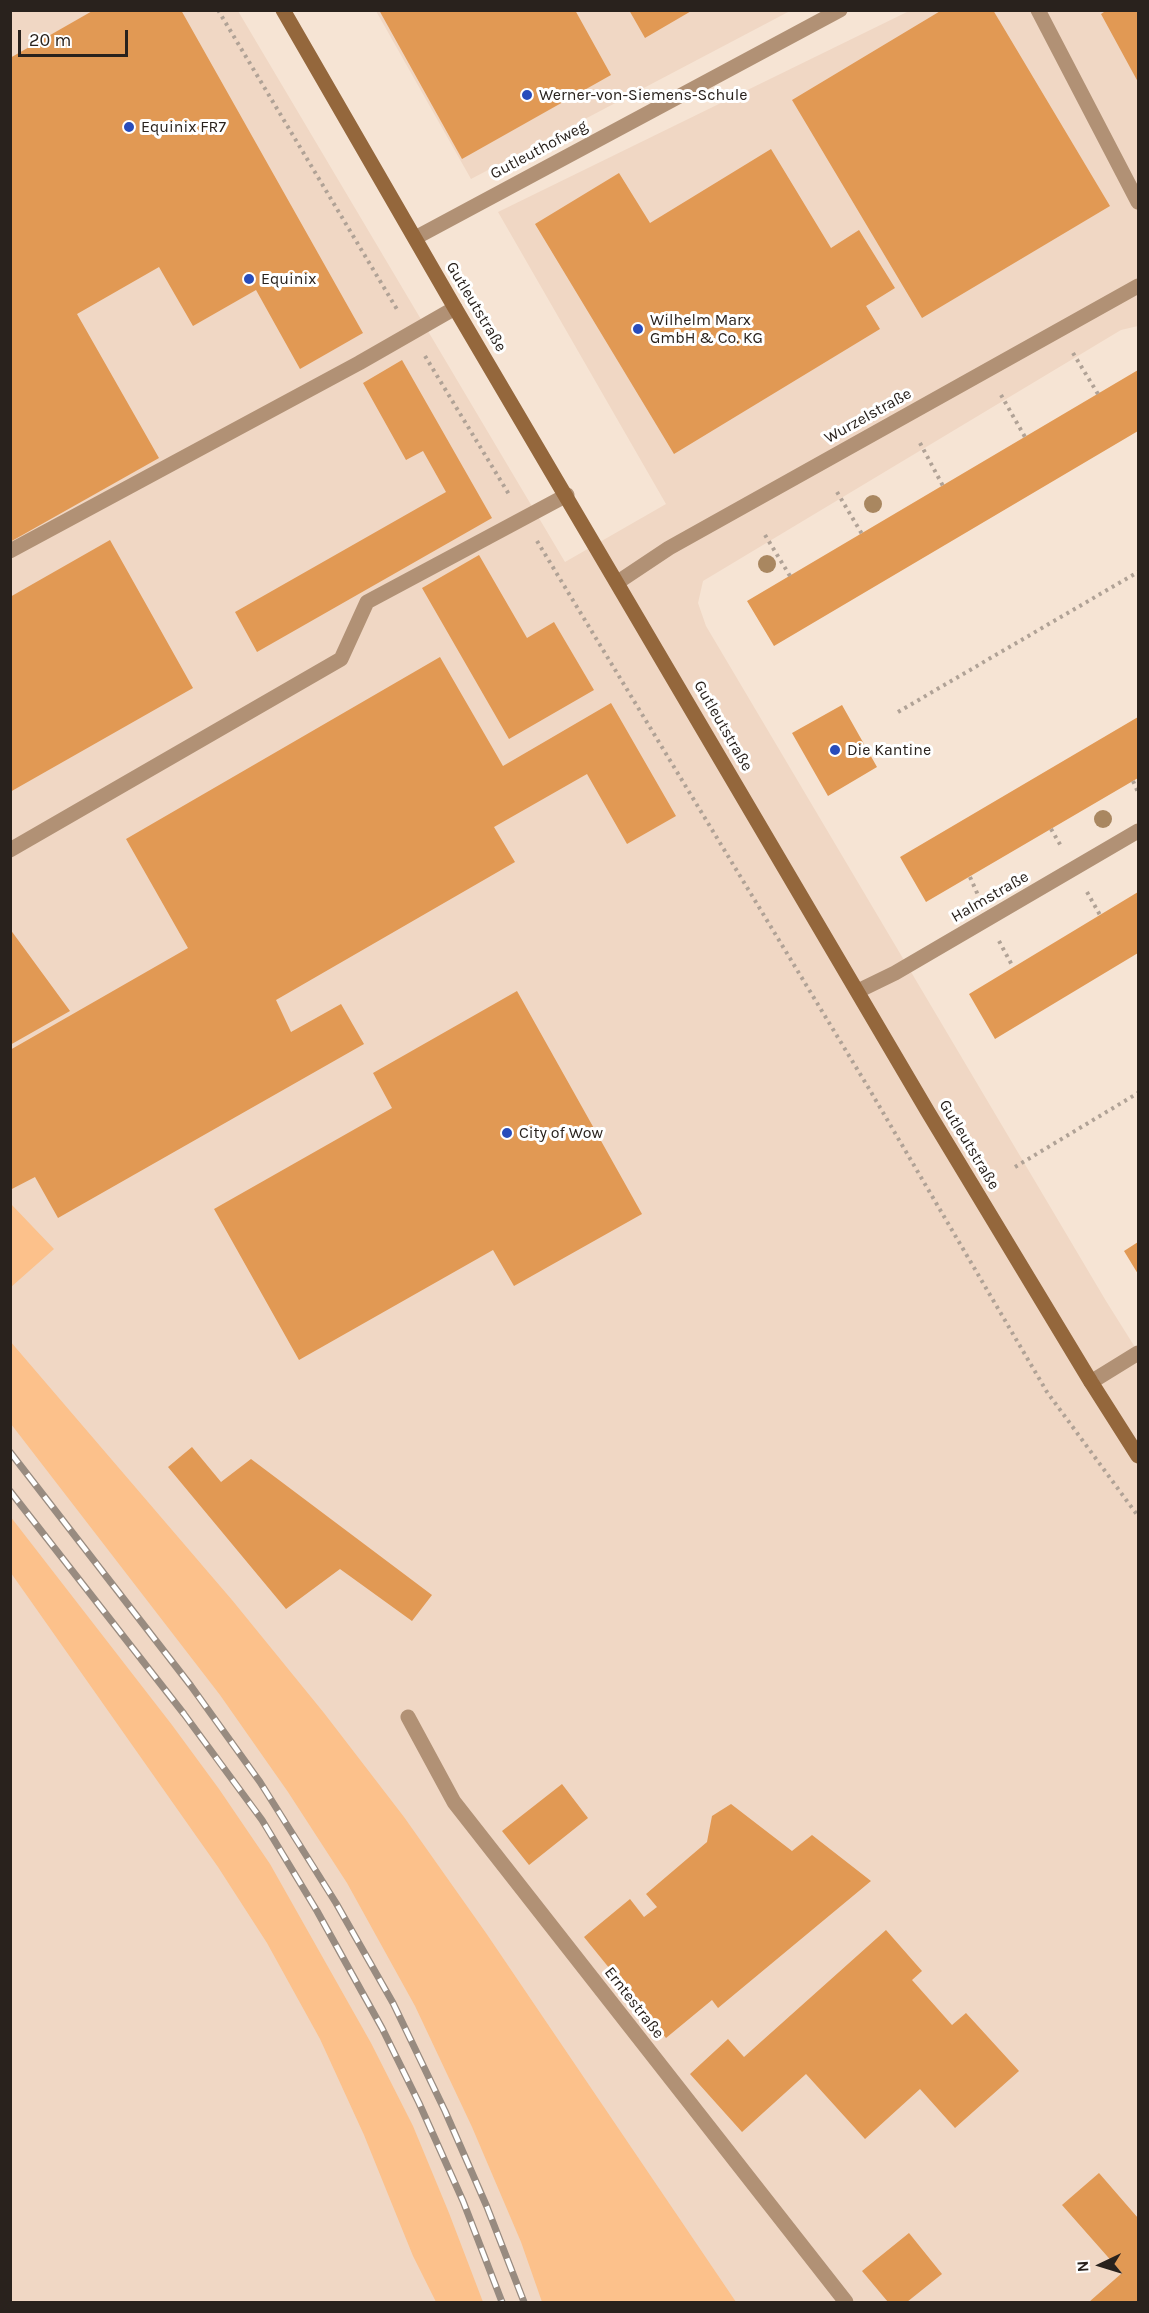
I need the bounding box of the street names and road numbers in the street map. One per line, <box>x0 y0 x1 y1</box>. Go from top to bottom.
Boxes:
street label: Gutleuthofweg <box>487 116 591 184</box>
street label: Gutleutstraße <box>442 259 510 355</box>
street label: Wurzelstraße <box>821 384 915 448</box>
street label: Gutleutstraße <box>689 677 757 775</box>
street label: Halmstraße <box>948 867 1032 927</box>
street label: Gutleutstraße <box>935 1097 1003 1193</box>
street label: Erntestraße <box>600 1963 668 2043</box>

